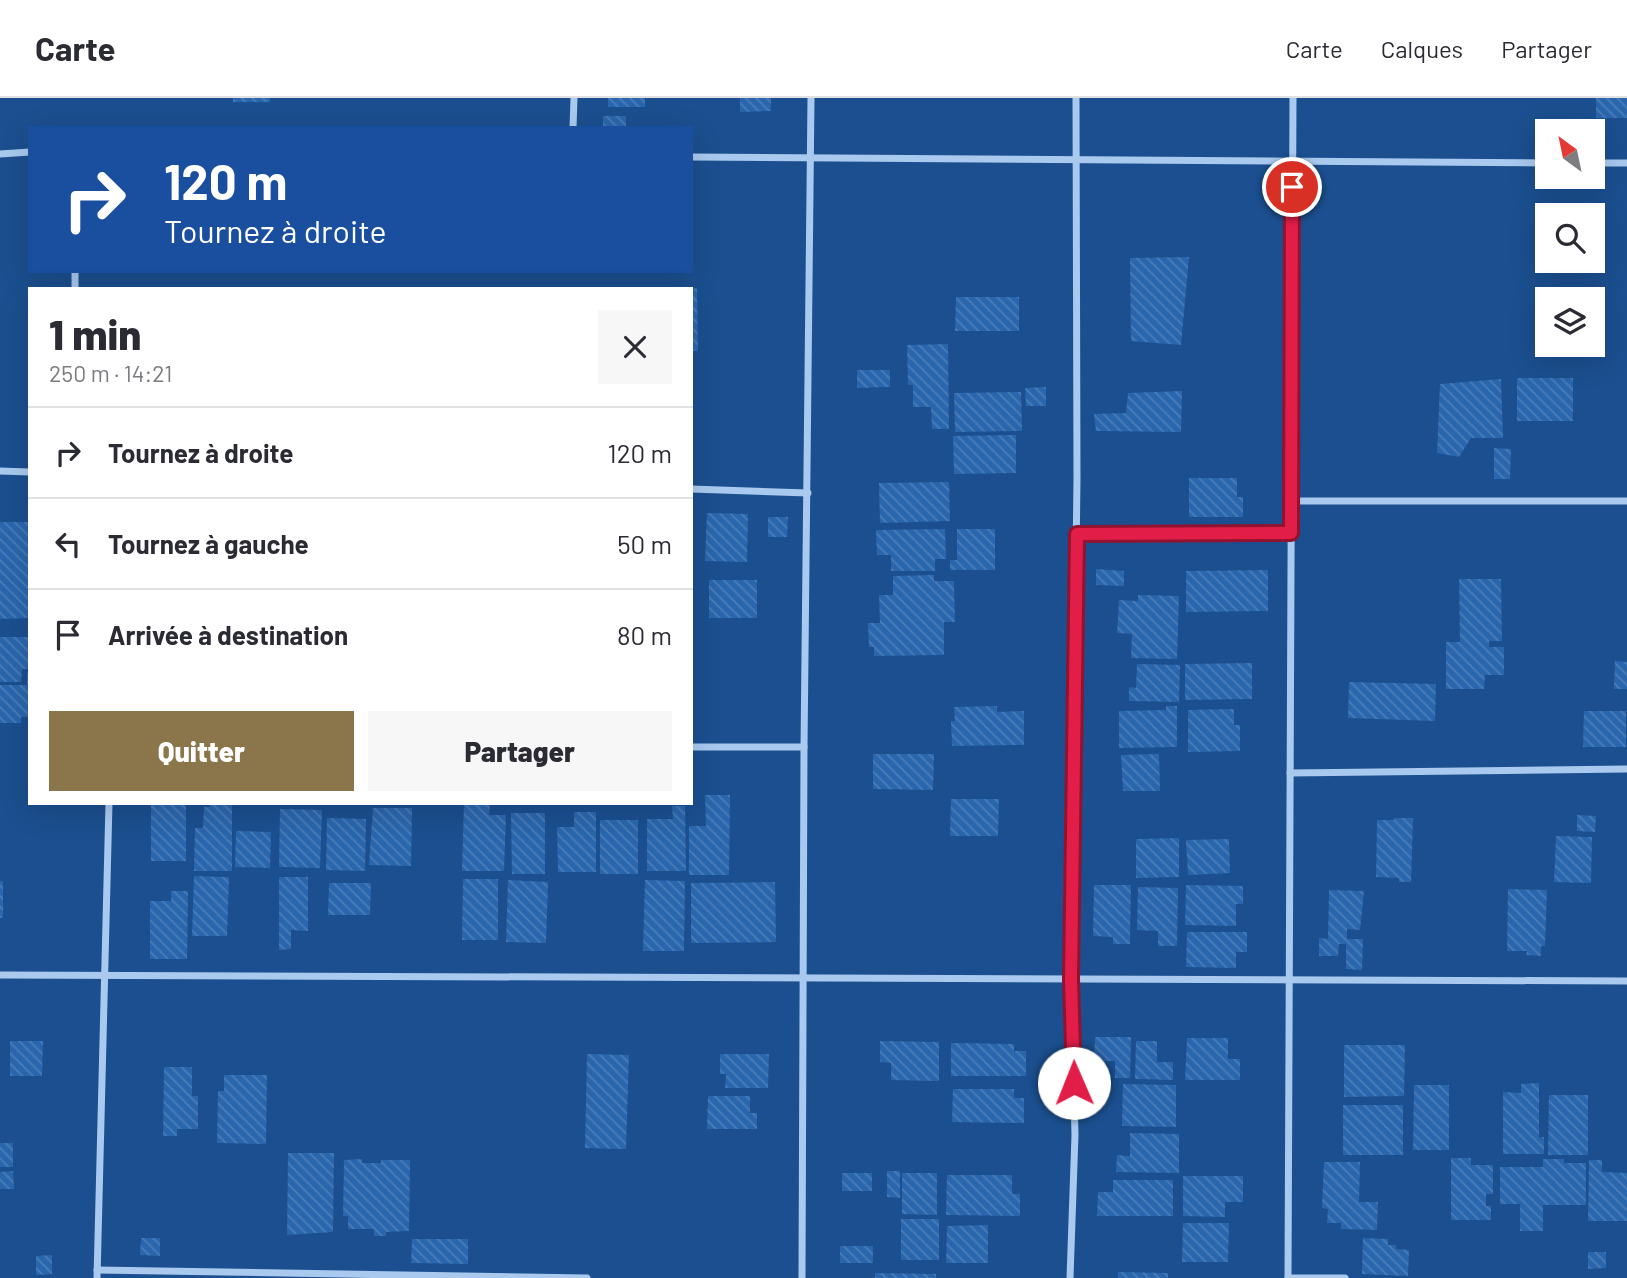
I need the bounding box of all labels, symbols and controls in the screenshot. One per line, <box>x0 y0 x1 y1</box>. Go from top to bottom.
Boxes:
text: Carte <box>35 28 116 68</box>
text: Carte <box>1286 34 1343 63</box>
text: Calques <box>1381 34 1463 63</box>
text: Partager <box>1501 34 1592 63</box>
north arrow <box>1535 119 1605 189</box>
map controls <box>1535 119 1605 357</box>
text: 120 m <box>164 151 287 210</box>
icon: right <box>49 154 140 245</box>
pin <box>1262 157 1322 217</box>
icon: arrive <box>1273 168 1311 206</box>
button: search <box>1535 203 1605 273</box>
text: Tournez à droite <box>164 211 386 249</box>
button: layers <box>1535 287 1605 357</box>
text: 1 min <box>49 308 141 358</box>
button: close <box>598 310 672 384</box>
text: 250 m · 14:21 <box>49 359 172 387</box>
icon: right <box>49 434 87 472</box>
text: Tournez à droite <box>108 437 293 468</box>
text: 120 m <box>608 437 672 468</box>
icon: left <box>49 525 87 563</box>
text: Tournez à gauche <box>108 528 309 559</box>
text: 50 m <box>617 528 672 559</box>
icon: arrive <box>49 616 87 654</box>
text: Arrivée à destination <box>108 619 348 650</box>
text: 80 m <box>617 619 672 650</box>
button: Quitter <box>49 711 354 791</box>
button: Partager <box>368 711 672 791</box>
position arrow <box>1037 1046 1111 1120</box>

